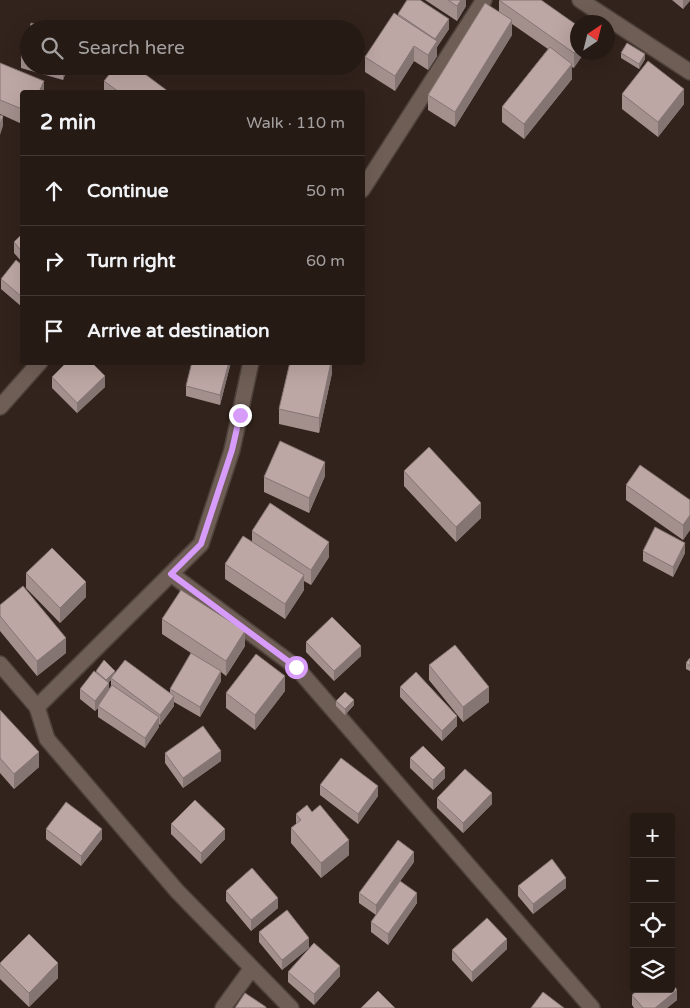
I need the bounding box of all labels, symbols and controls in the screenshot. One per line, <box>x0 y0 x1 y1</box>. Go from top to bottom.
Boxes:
north arrow <box>570 15 615 60</box>
search box <box>20 20 365 75</box>
icon: search <box>38 34 66 62</box>
text: Search here <box>78 37 185 59</box>
text: 2 min <box>40 110 96 135</box>
text: Walk · 110 m <box>246 113 345 133</box>
icon: ahead <box>40 177 68 205</box>
text: Continue <box>87 180 169 202</box>
text: 50 m <box>306 181 345 201</box>
icon: right <box>40 247 68 275</box>
text: Turn right <box>87 250 175 272</box>
text: 60 m <box>306 251 345 271</box>
icon: arrive <box>40 317 68 345</box>
text: Arrive at destination <box>87 320 270 342</box>
route end <box>229 404 252 427</box>
route start <box>285 656 308 679</box>
map controls <box>630 813 675 993</box>
button: + <box>630 813 675 858</box>
button: − <box>630 858 675 903</box>
button: locate <box>630 903 675 948</box>
button: layers <box>630 948 675 993</box>

